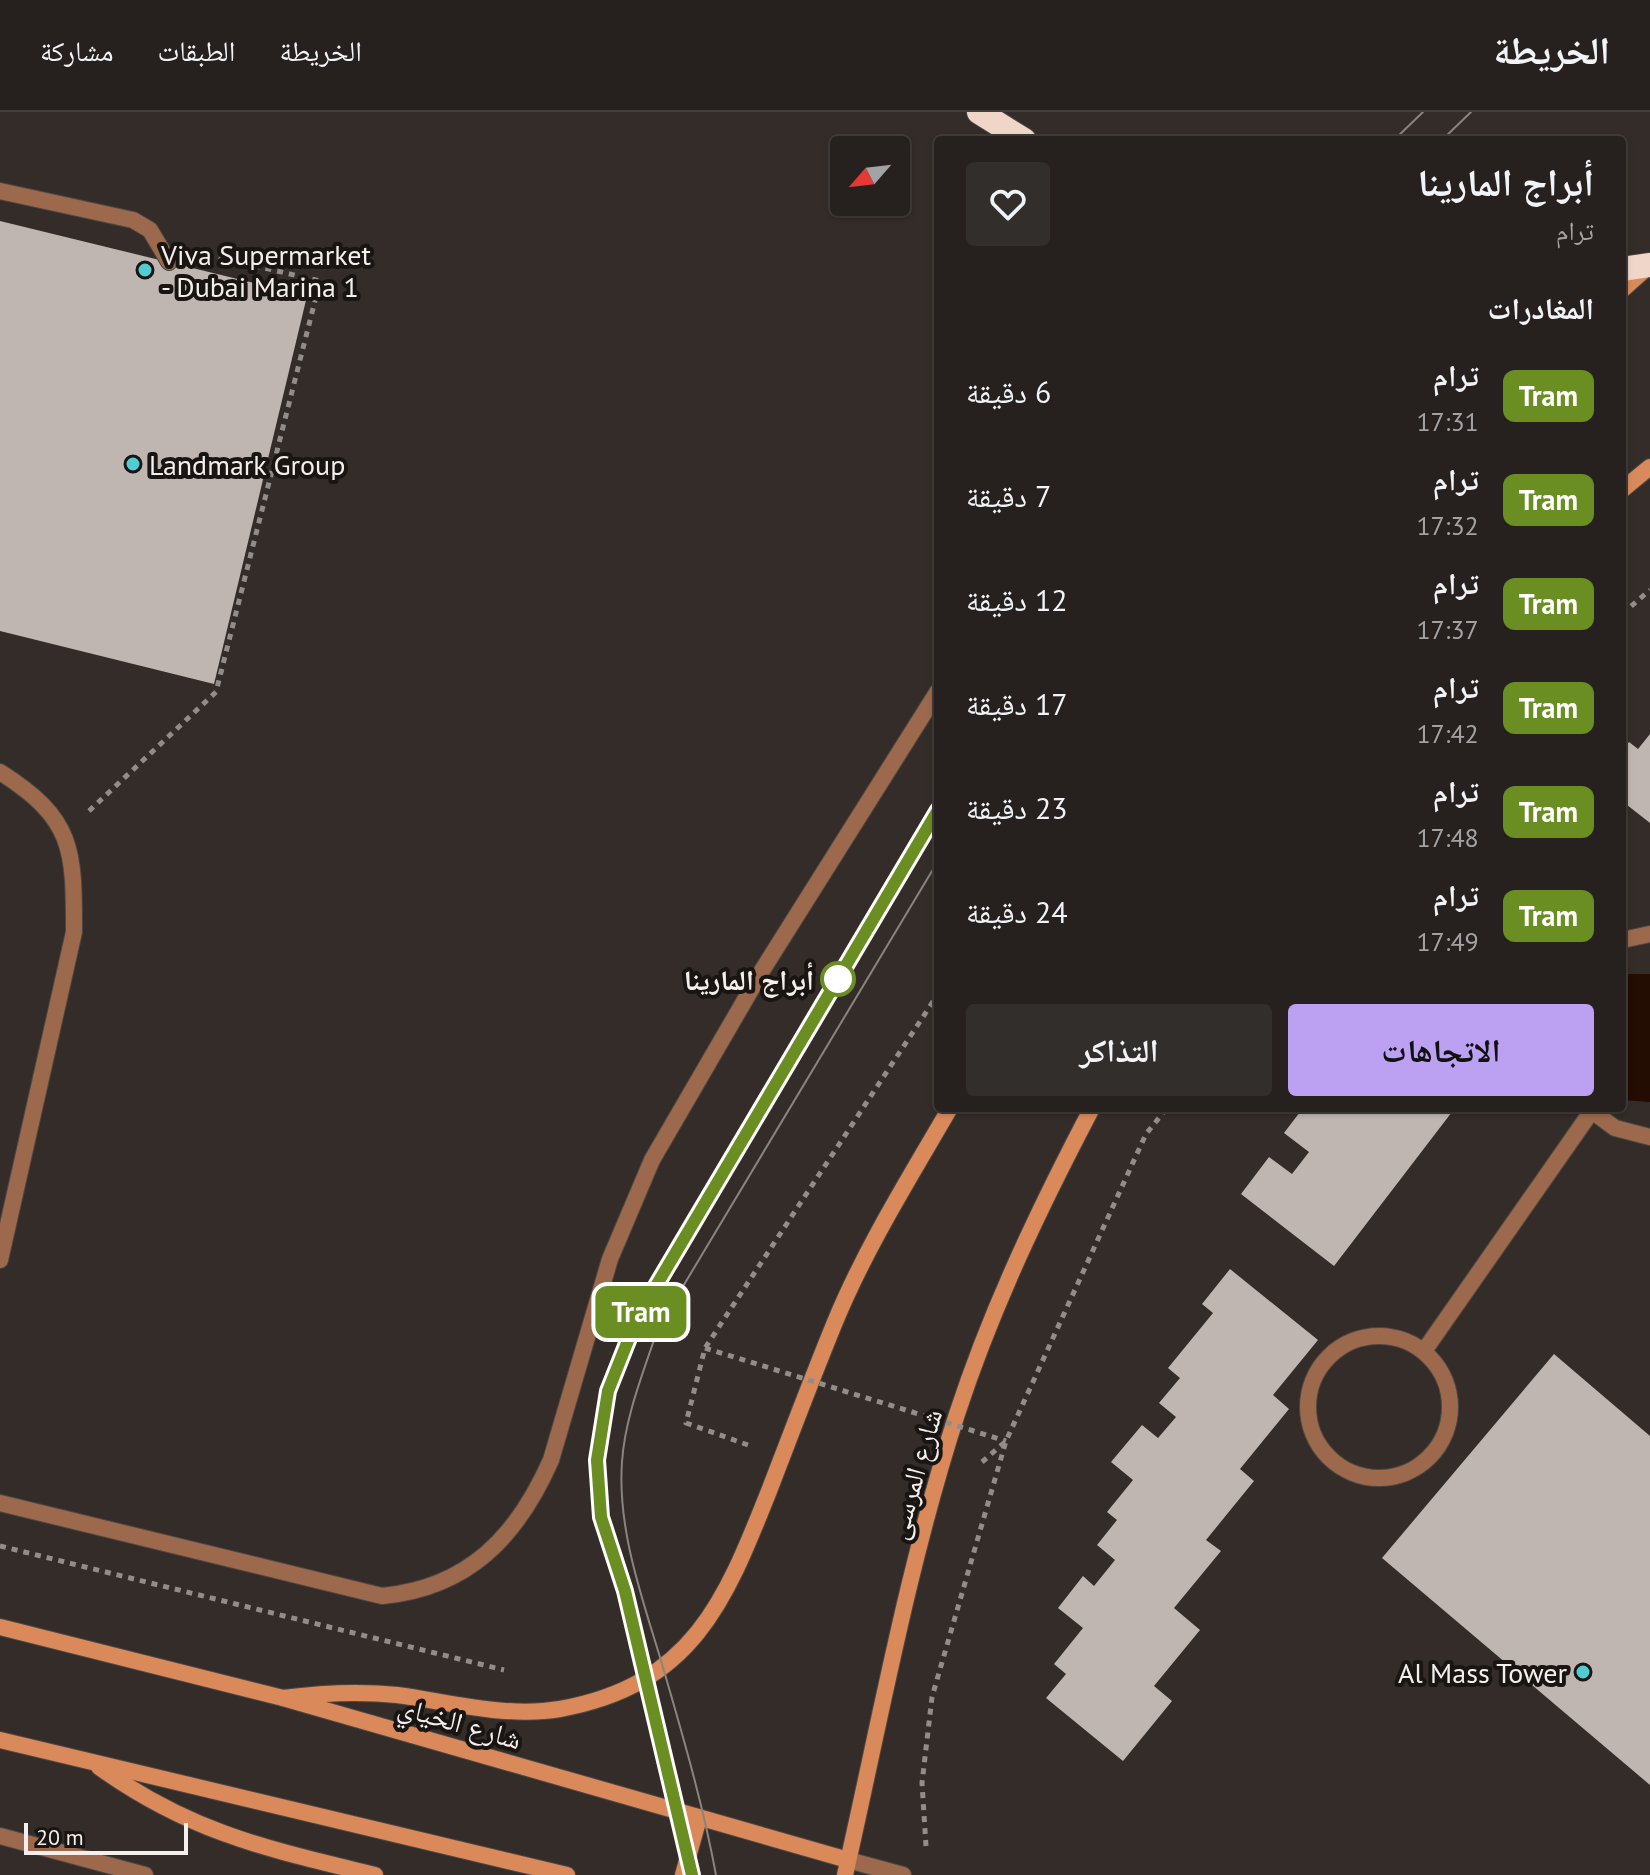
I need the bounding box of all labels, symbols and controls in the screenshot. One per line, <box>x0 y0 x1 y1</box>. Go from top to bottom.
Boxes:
text: الخريطة <box>1493 25 1610 74</box>
text: مشاركة <box>40 32 114 69</box>
text: الطبقات <box>158 32 235 69</box>
text: الخريطة <box>279 32 362 69</box>
north arrow <box>830 136 910 216</box>
map controls <box>830 136 910 216</box>
text: أبراج المارينا <box>1417 157 1594 206</box>
button: heart <box>966 162 1050 246</box>
text: ترام <box>1556 214 1594 247</box>
place label: Viva Supermarket - Dubai Marina 1 <box>160 236 372 305</box>
marker: Viva Supermarket - Dubai Marina 1 <box>136 261 154 279</box>
text: المغادرات <box>1487 288 1594 327</box>
text: ترام <box>1433 355 1479 394</box>
text: 6 دقيقة <box>966 372 1051 411</box>
text: Tram <box>1519 377 1578 414</box>
text: 17:31 <box>1416 405 1479 438</box>
place label: Landmark Group <box>149 446 345 483</box>
marker: Landmark Group <box>124 455 142 473</box>
text: ترام <box>1433 459 1479 498</box>
text: 7 دقيقة <box>966 476 1051 515</box>
text: Tram <box>1519 481 1578 518</box>
text: 17:32 <box>1416 509 1479 542</box>
text: ترام <box>1433 563 1479 602</box>
text: 12 دقيقة <box>966 580 1068 619</box>
text: Tram <box>1519 585 1578 622</box>
text: 17:37 <box>1416 613 1479 646</box>
text: ترام <box>1433 667 1479 706</box>
text: 17 دقيقة <box>966 684 1068 723</box>
text: Tram <box>1519 689 1578 726</box>
text: 17:42 <box>1416 717 1479 750</box>
text: ترام <box>1433 771 1479 810</box>
text: 23 دقيقة <box>966 788 1068 827</box>
text: Tram <box>1519 793 1578 830</box>
text: 17:48 <box>1416 821 1479 854</box>
text: ترام <box>1433 875 1479 914</box>
text: 24 دقيقة <box>966 892 1068 931</box>
text: Tram <box>1519 897 1578 934</box>
text: 17:49 <box>1416 925 1479 958</box>
place label: أبراج المارينا <box>684 961 814 998</box>
marker: أبراج المارينا <box>821 962 855 996</box>
button: التذاكر <box>966 1004 1272 1096</box>
button: الاتجاهات <box>1288 1004 1594 1096</box>
line badge: Tram <box>585 1286 697 1338</box>
text: Tram <box>611 1293 671 1330</box>
street label: شارع المرسى <box>878 1405 950 1543</box>
place label: Al Mass Tower <box>1398 1654 1567 1691</box>
marker: Al Mass Tower <box>1574 1663 1592 1681</box>
street label: شارع الخياي <box>393 1687 526 1762</box>
scale bar <box>24 1819 188 1855</box>
text: 20 m <box>36 1823 84 1851</box>

